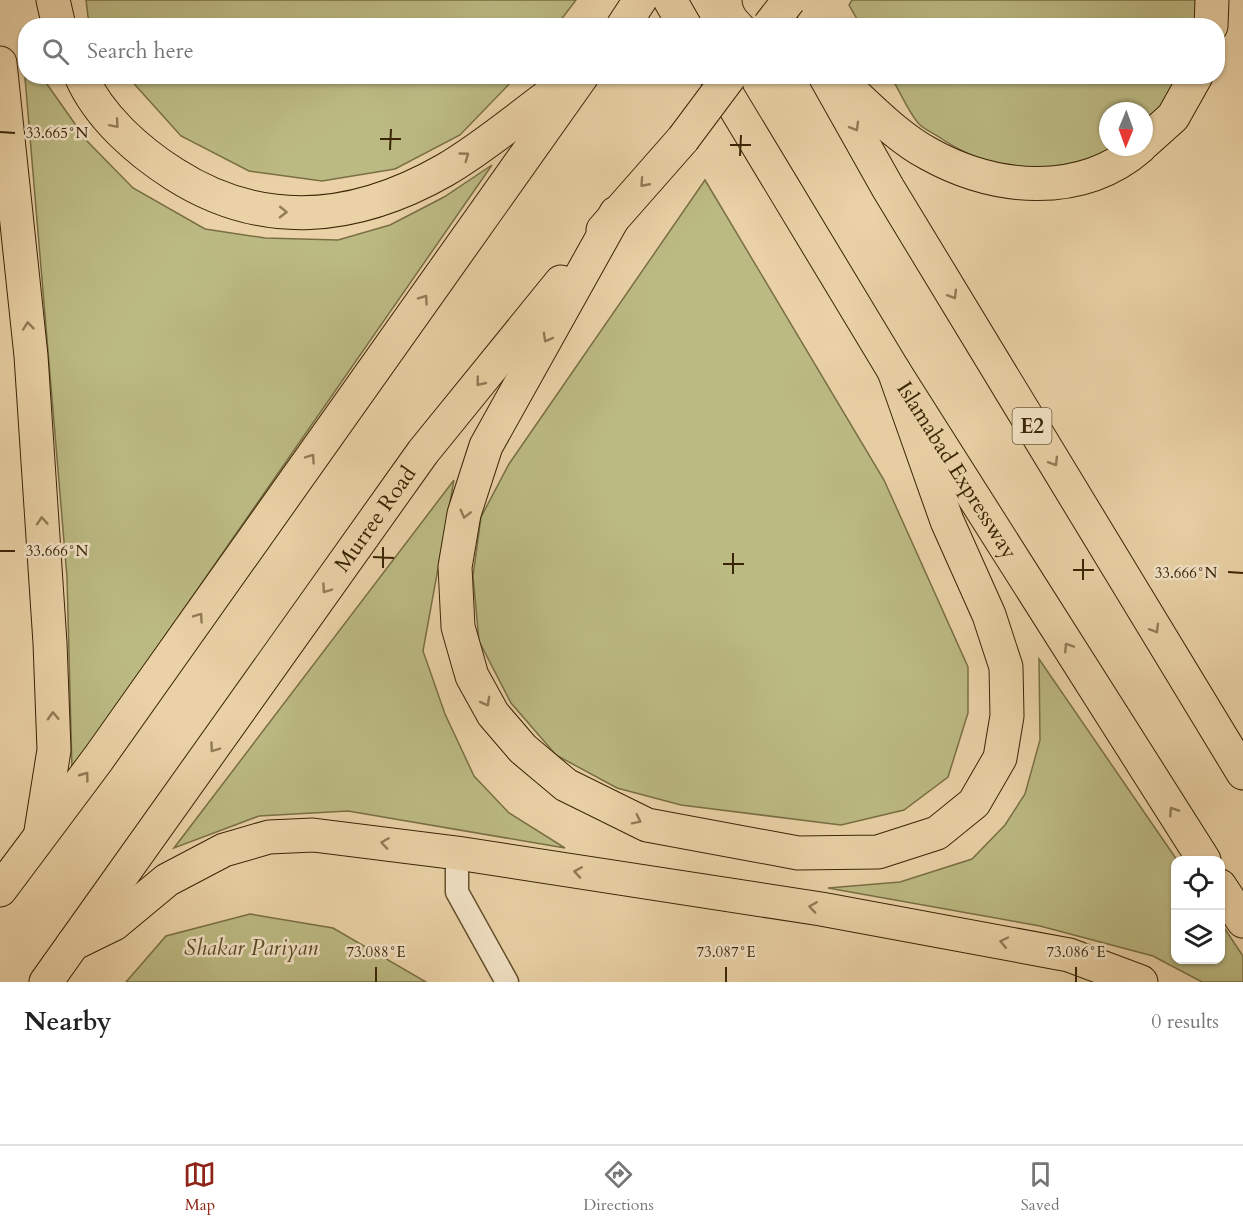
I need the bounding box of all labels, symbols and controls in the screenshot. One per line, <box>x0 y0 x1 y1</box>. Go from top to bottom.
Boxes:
search box <box>18 18 1225 84</box>
icon: search <box>39 35 72 68</box>
text: Search here <box>87 36 194 66</box>
north arrow <box>1099 102 1153 156</box>
one-way arrow <box>108 117 119 128</box>
one-way arrow <box>847 121 859 131</box>
text: 33.665°N <box>26 123 89 143</box>
one-way arrow <box>459 152 470 163</box>
one-way arrow <box>640 176 651 186</box>
one-way arrow <box>279 206 288 218</box>
one-way arrow <box>945 289 957 299</box>
one-way arrow <box>417 295 428 306</box>
one-way arrow <box>22 322 35 331</box>
one-way arrow <box>543 332 555 342</box>
one-way arrow <box>476 375 487 386</box>
street label: Islamabad Expressway <box>889 376 1025 565</box>
road number: E2 <box>1012 408 1052 444</box>
one-way arrow <box>304 454 315 465</box>
one-way arrow <box>1047 456 1058 466</box>
street label: Murree Road <box>327 460 423 578</box>
one-way arrow <box>459 508 472 518</box>
one-way arrow <box>36 516 49 525</box>
text: 33.666°N <box>26 541 89 561</box>
text: 33.666°N <box>1155 563 1218 583</box>
one-way arrow <box>322 582 333 593</box>
one-way arrow <box>192 613 203 624</box>
one-way arrow <box>1148 622 1159 633</box>
one-way arrow <box>1064 643 1075 654</box>
one-way arrow <box>479 696 490 706</box>
one-way arrow <box>46 711 59 720</box>
one-way arrow <box>210 742 221 753</box>
one-way arrow <box>78 772 89 783</box>
one-way arrow <box>1169 807 1180 818</box>
one-way arrow <box>631 812 642 824</box>
one-way arrow <box>381 837 390 849</box>
map controls <box>1171 856 1225 964</box>
button: locate <box>1171 856 1225 910</box>
one-way arrow <box>574 866 584 879</box>
one-way arrow <box>808 902 817 914</box>
button: layers <box>1171 910 1225 964</box>
park label: Shakar Pariyan <box>184 933 318 963</box>
one-way arrow <box>1000 936 1010 949</box>
text: 73.088°E <box>346 942 406 962</box>
text: 73.087°E <box>696 942 756 962</box>
text: 73.086°E <box>1046 942 1106 962</box>
text: Nearby <box>24 1004 112 1039</box>
text: 0 results <box>1151 1008 1219 1035</box>
tab: Map <box>183 1158 216 1216</box>
tab: Directions <box>583 1158 654 1216</box>
tab: Saved <box>1021 1158 1060 1216</box>

